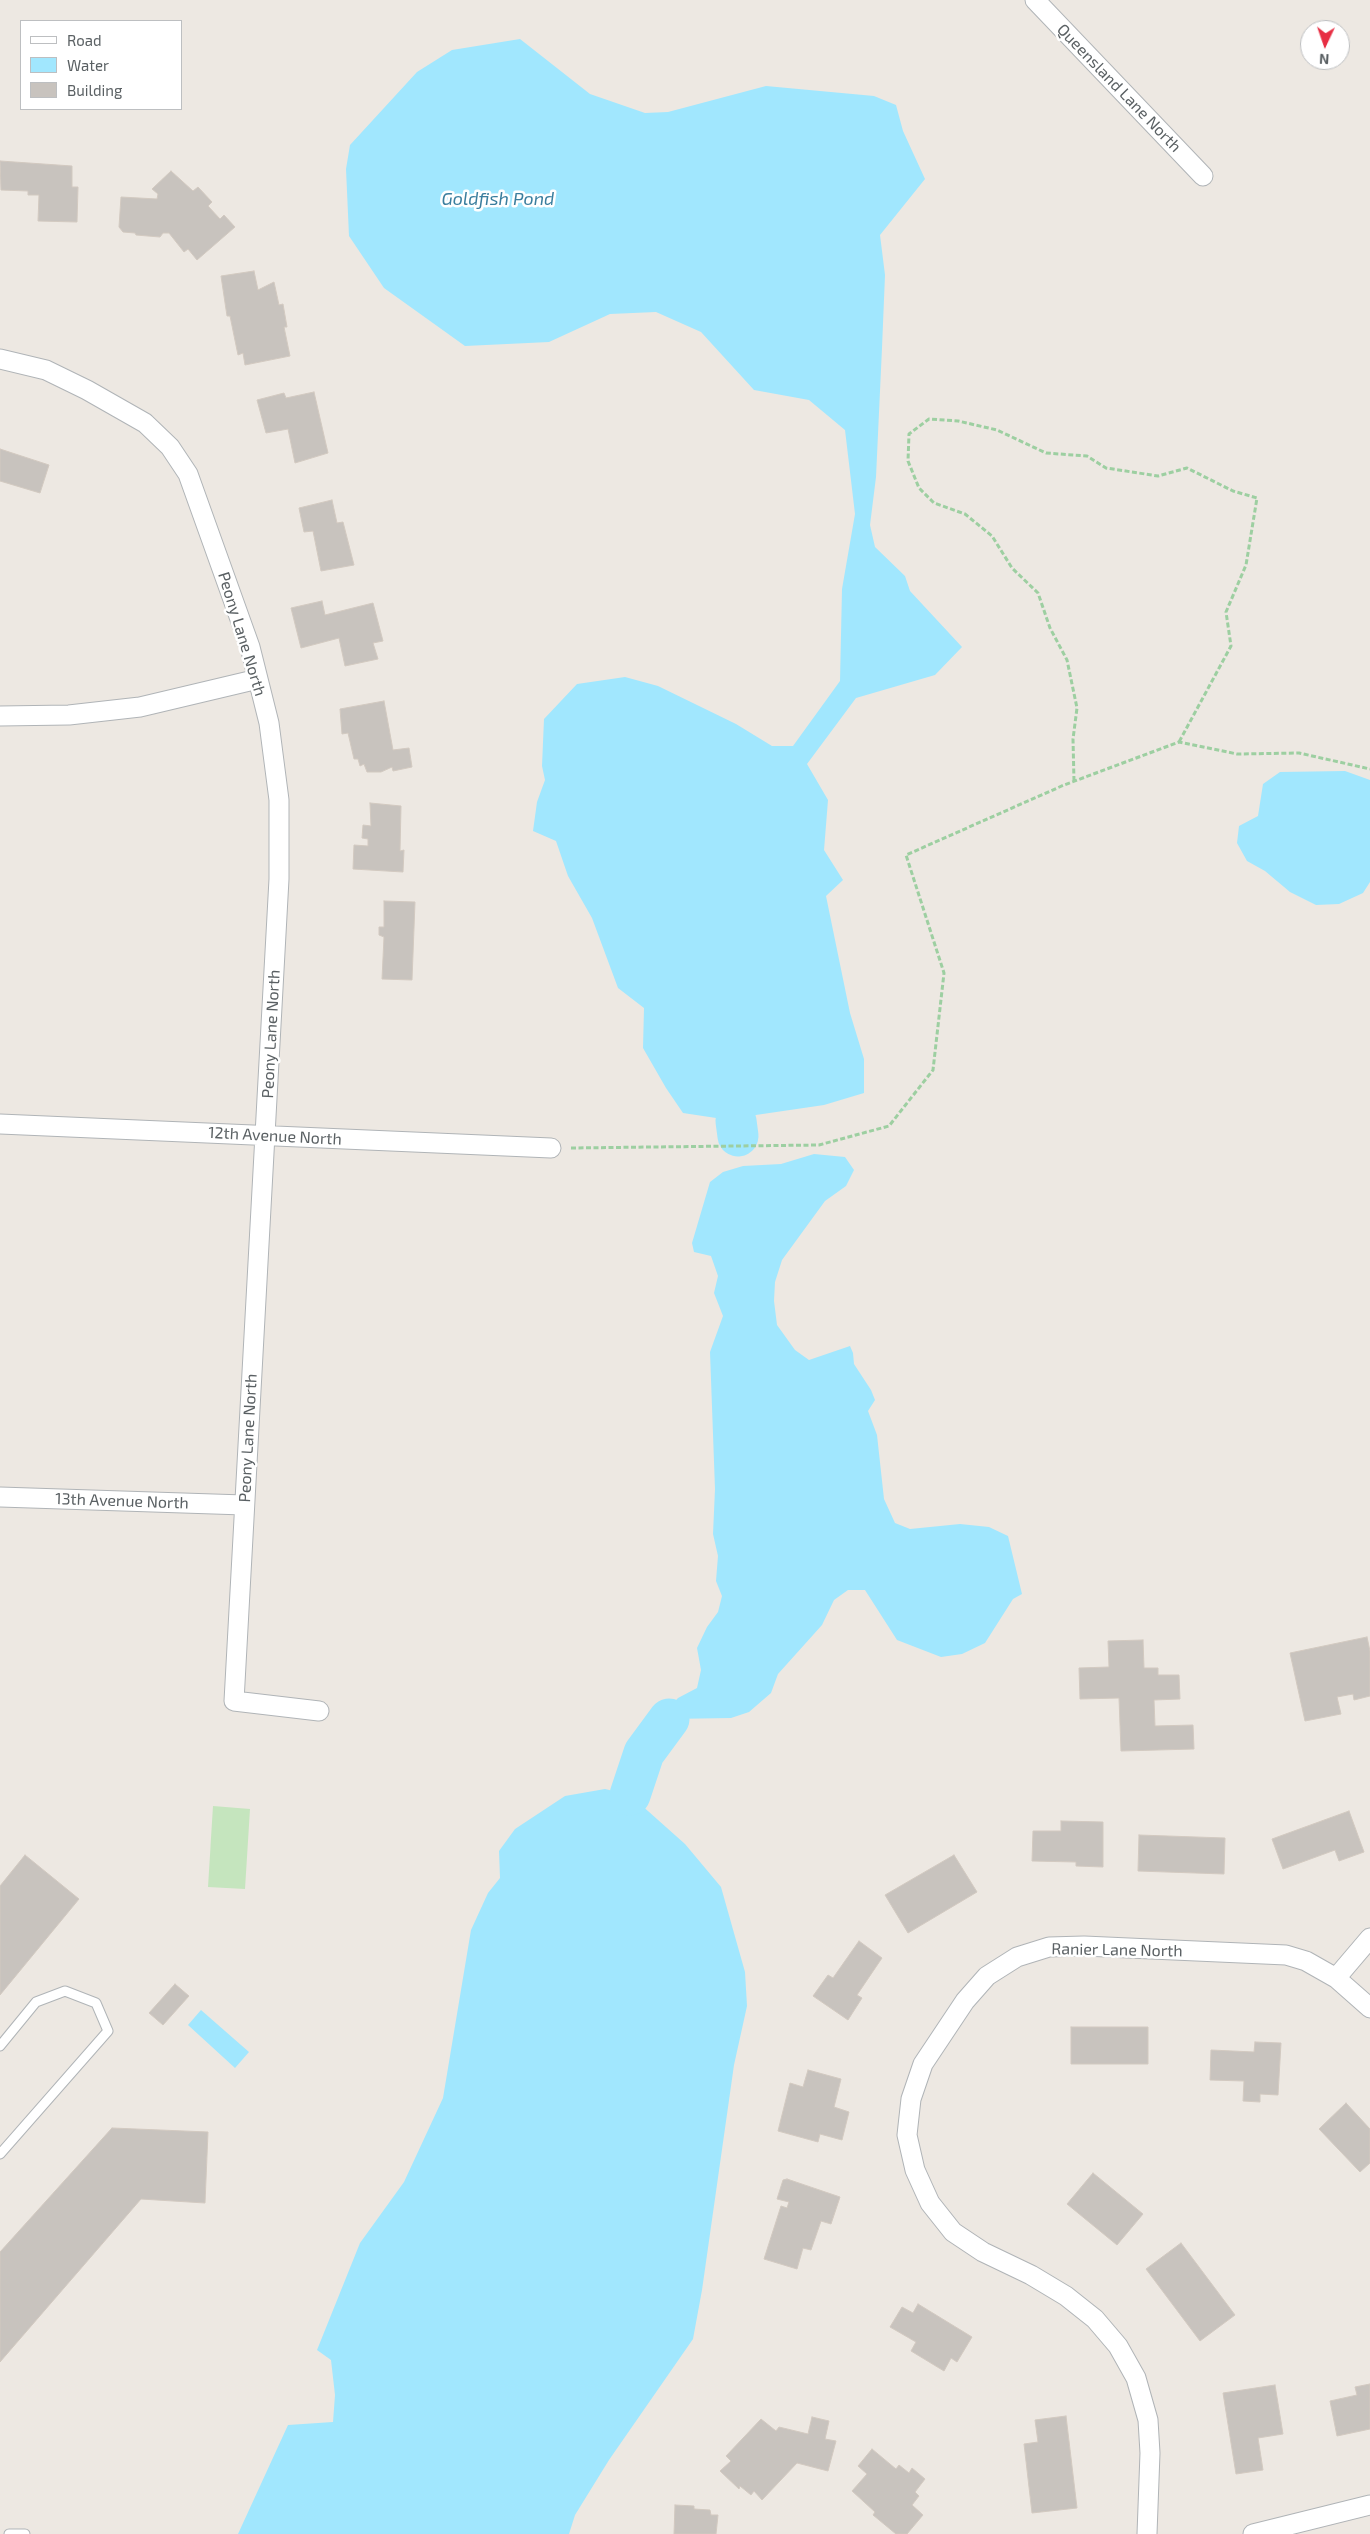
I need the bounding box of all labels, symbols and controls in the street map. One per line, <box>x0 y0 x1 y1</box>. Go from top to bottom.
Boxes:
legend <box>20 20 182 110</box>
street label: Queensland Lane North <box>1053 20 1185 156</box>
north arrow <box>1300 20 1350 70</box>
text: Road <box>67 31 102 49</box>
text: N <box>1319 51 1330 68</box>
text: Water <box>67 56 109 74</box>
text: Building <box>67 81 122 99</box>
water label: Goldfish Pond <box>442 188 554 210</box>
street label: Peony Lane North <box>214 570 270 698</box>
street label: Peony Lane North <box>258 969 284 1099</box>
street label: 12th Avenue North <box>208 1123 342 1149</box>
street label: Peony Lane North <box>235 1373 261 1503</box>
street label: 13th Avenue North <box>55 1489 189 1513</box>
street label: Ranier Lane North <box>1051 1939 1183 1961</box>

